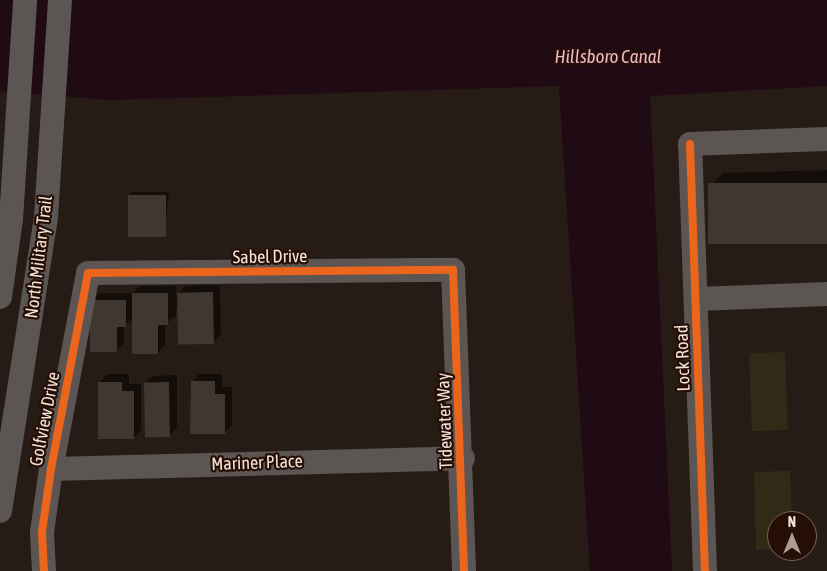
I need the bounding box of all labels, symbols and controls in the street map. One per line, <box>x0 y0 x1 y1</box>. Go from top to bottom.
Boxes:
water label: Hillsboro Canal <box>554 46 662 68</box>
street label: North Military Trail <box>21 194 57 320</box>
street label: Sabel Drive <box>232 246 308 268</box>
street label: Lock Road <box>671 324 695 392</box>
street label: Golfview Drive <box>25 370 65 468</box>
street label: Tidewater Way <box>433 372 457 470</box>
street label: Mariner Place <box>211 451 303 475</box>
north arrow <box>767 511 817 561</box>
text: N <box>788 514 796 530</box>

